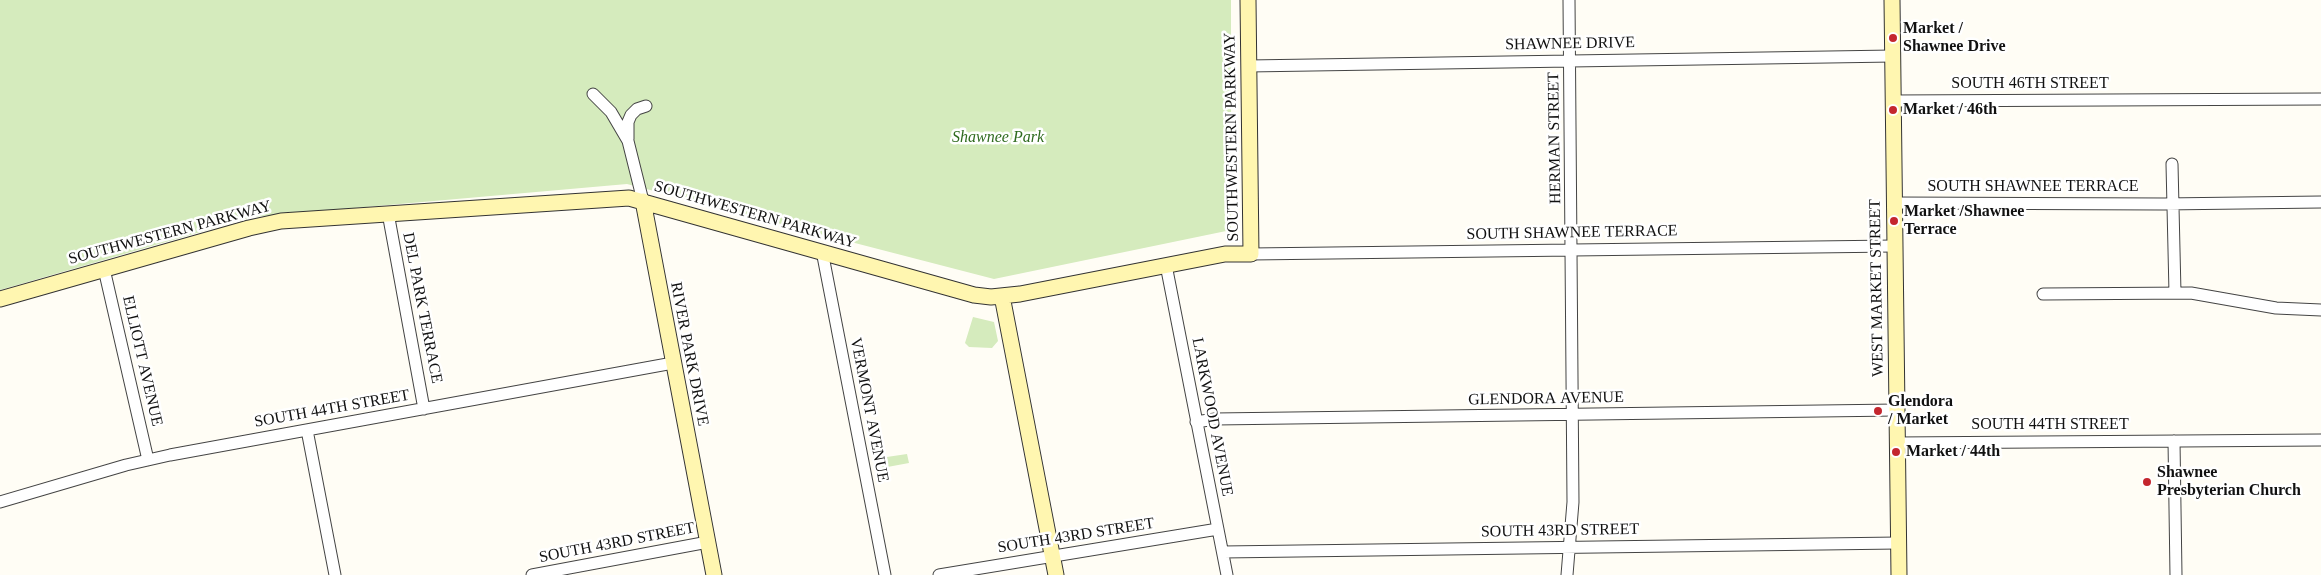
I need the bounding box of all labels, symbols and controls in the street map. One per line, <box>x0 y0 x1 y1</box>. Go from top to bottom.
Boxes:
place label: Market / Shawnee Drive <box>1903 19 2006 57</box>
street label: SOUTHWESTERN PARKWAY <box>1221 32 1243 242</box>
marker: Market / Shawnee Drive <box>1887 32 1899 44</box>
street label: SHAWNEE DRIVE <box>1505 33 1635 55</box>
street label: HERMAN STREET <box>1544 72 1566 204</box>
street label: SOUTH 46TH STREET <box>1951 74 2109 94</box>
place label: Market / 46th <box>1903 100 1997 120</box>
marker: Market / 46th <box>1887 104 1899 116</box>
park label: Shawnee Park <box>952 128 1044 148</box>
street label: SOUTHWESTERN PARKWAY <box>652 177 858 253</box>
street label: SOUTH SHAWNEE TERRACE <box>1927 177 2139 197</box>
street label: SOUTHWESTERN PARKWAY <box>67 197 273 269</box>
street label: WEST MARKET STREET <box>1866 199 1888 377</box>
place label: Market /Shawnee Terrace <box>1904 202 2024 240</box>
marker: Market /Shawnee Terrace <box>1888 215 1900 227</box>
street label: SOUTH SHAWNEE TERRACE <box>1466 222 1678 244</box>
street label: DEL PARK TERRACE <box>398 231 446 385</box>
street label: RIVER PARK DRIVE <box>666 280 712 428</box>
street label: ELLIOTT AVENUE <box>118 294 166 428</box>
street label: VERMONT AVENUE <box>846 336 892 484</box>
street label: LARKWOOD AVENUE <box>1187 336 1237 498</box>
street label: SOUTH 44TH STREET <box>253 386 411 432</box>
street label: GLENDORA AVENUE <box>1468 388 1624 410</box>
place label: Glendora / Market <box>1888 392 1953 430</box>
marker: Glendora / Market <box>1872 405 1884 417</box>
street label: SOUTH 44TH STREET <box>1971 415 2129 435</box>
place label: Market / 44th <box>1906 442 2000 462</box>
marker: Market / 44th <box>1890 446 1902 458</box>
place label: Shawnee Presbyterian Church <box>2157 463 2301 501</box>
marker: Shawnee Presbyterian Church <box>2141 476 2153 488</box>
street label: SOUTH 43RD STREET <box>996 514 1156 558</box>
street label: SOUTH 43RD STREET <box>538 518 696 568</box>
street label: SOUTH 43RD STREET <box>1481 520 1639 542</box>

